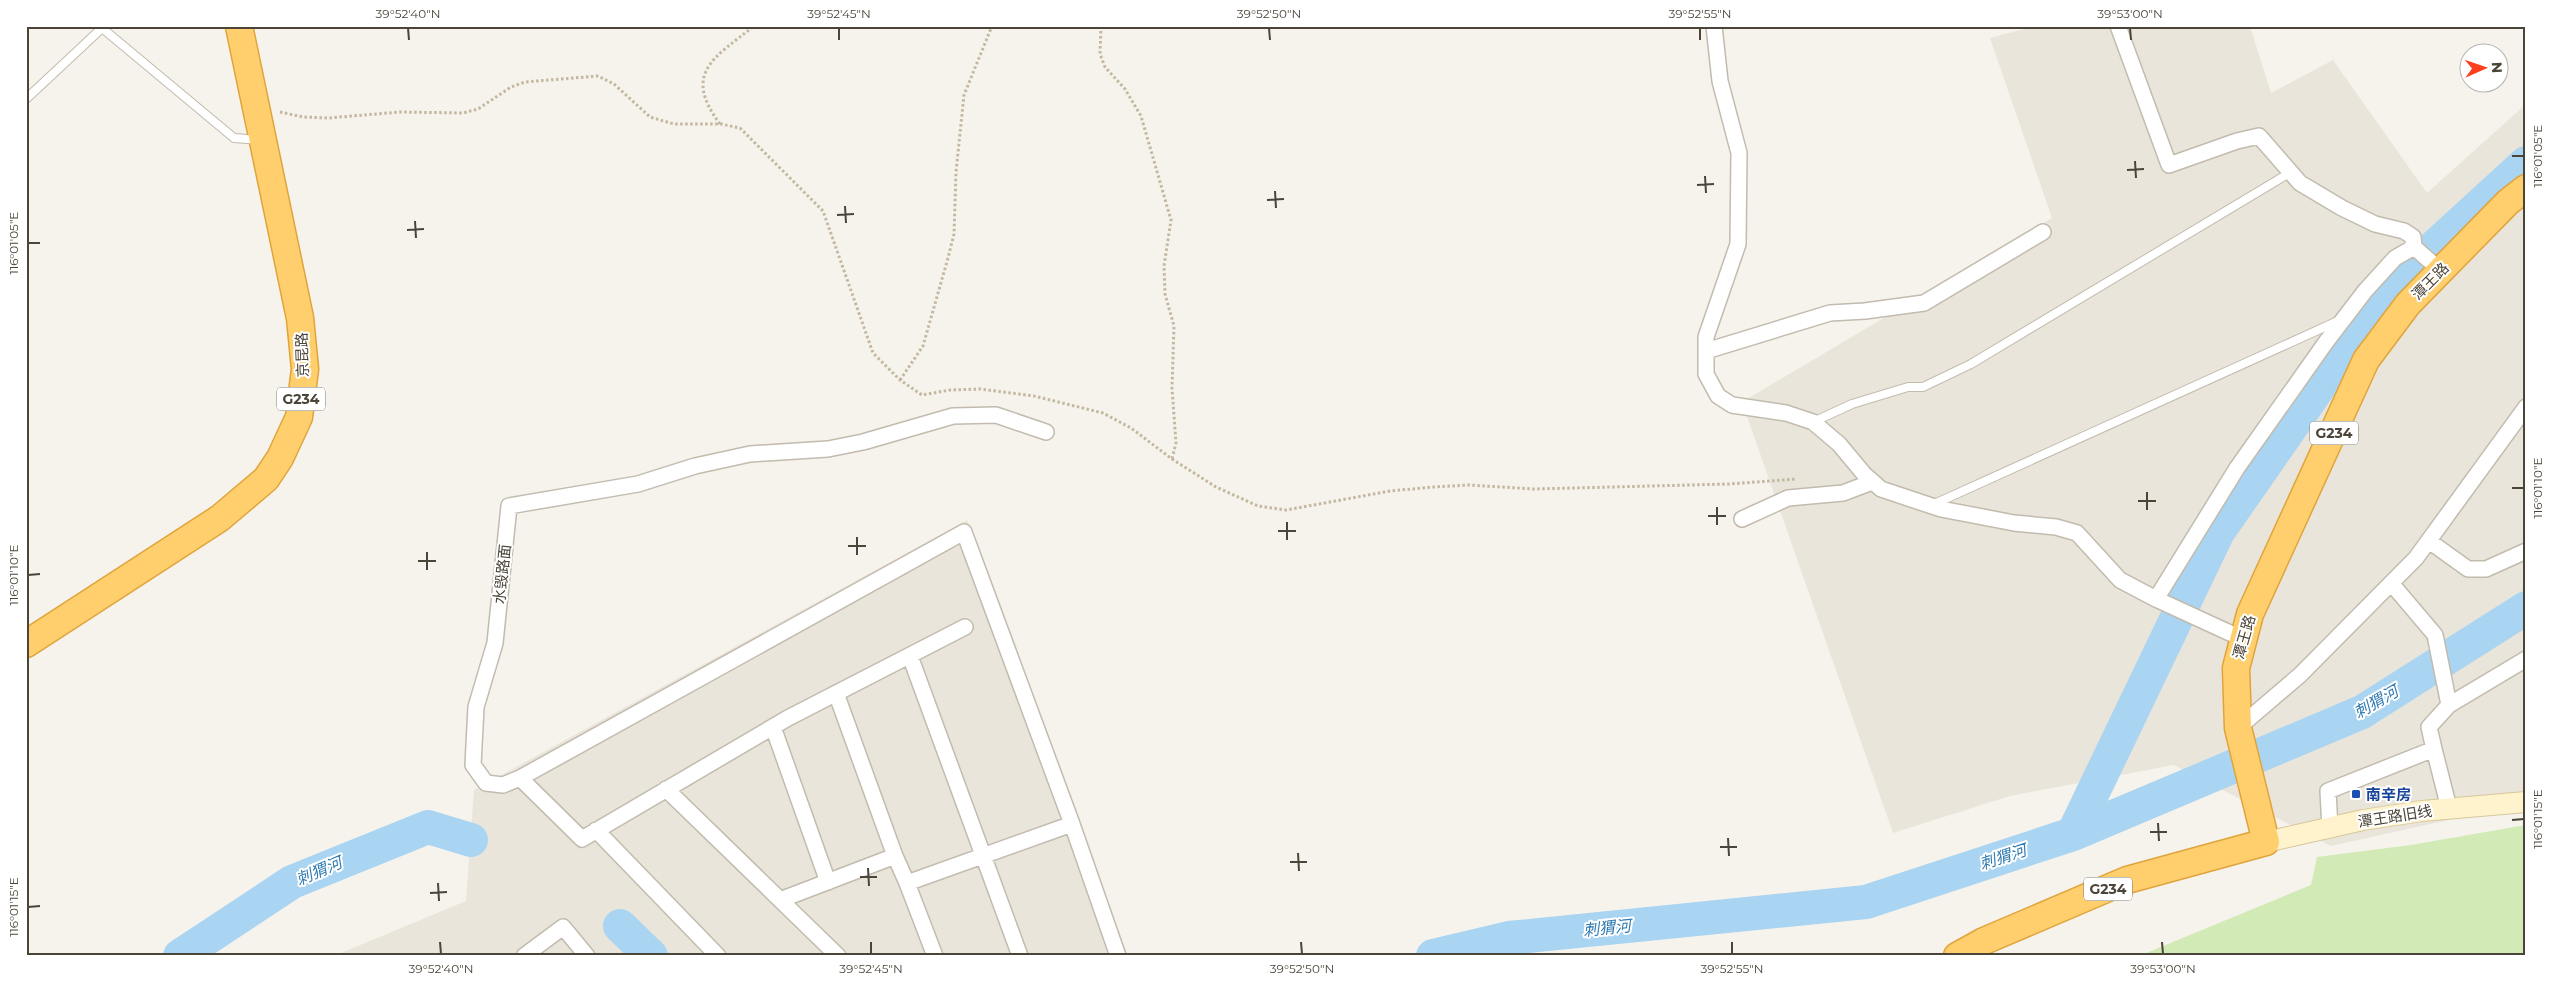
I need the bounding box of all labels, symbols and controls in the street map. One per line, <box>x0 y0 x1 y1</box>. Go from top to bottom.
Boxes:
text: 39°52'40"N <box>376 6 440 21</box>
text: 39°52'45"N <box>807 6 871 21</box>
text: 39°52'50"N <box>1237 6 1301 21</box>
text: 39°52'55"N <box>1668 6 1732 21</box>
text: 39°53'00"N <box>2097 6 2163 21</box>
north arrow <box>2460 42 2510 92</box>
text: N <box>2488 62 2506 74</box>
text: 116°01'05"E <box>2530 125 2545 187</box>
text: 116°01'05"E <box>6 212 21 274</box>
street label: 潭王路 <box>2407 258 2453 304</box>
street label: 京昆路 <box>292 332 312 378</box>
road number: G234 <box>277 388 325 410</box>
road number: G234 <box>2310 422 2358 444</box>
text: 116°01'10"E <box>2530 458 2545 518</box>
street label: 水毁路面 <box>489 543 515 605</box>
text: 116°01'10"E <box>6 545 21 605</box>
street label: 潭王路 <box>2229 613 2259 661</box>
water label: 刺猬河 <box>2350 680 2404 722</box>
place label: 南辛房 <box>2366 785 2411 804</box>
marker: 南辛房 <box>2350 788 2362 800</box>
text: 116°01'15"E <box>2530 789 2545 849</box>
street label: 潭王路旧线 <box>2356 801 2434 831</box>
water label: 刺猬河 <box>1977 840 2032 873</box>
water label: 刺猬河 <box>293 852 348 889</box>
text: 116°01'15"E <box>6 877 21 937</box>
road number: G234 <box>2084 878 2132 901</box>
water label: 刺猬河 <box>1582 916 1635 940</box>
text: 39°52'40"N <box>409 961 473 976</box>
text: 39°52'45"N <box>839 961 903 976</box>
text: 39°52'50"N <box>1270 961 1334 976</box>
text: 39°52'55"N <box>1700 961 1764 976</box>
text: 39°53'00"N <box>2130 961 2196 976</box>

